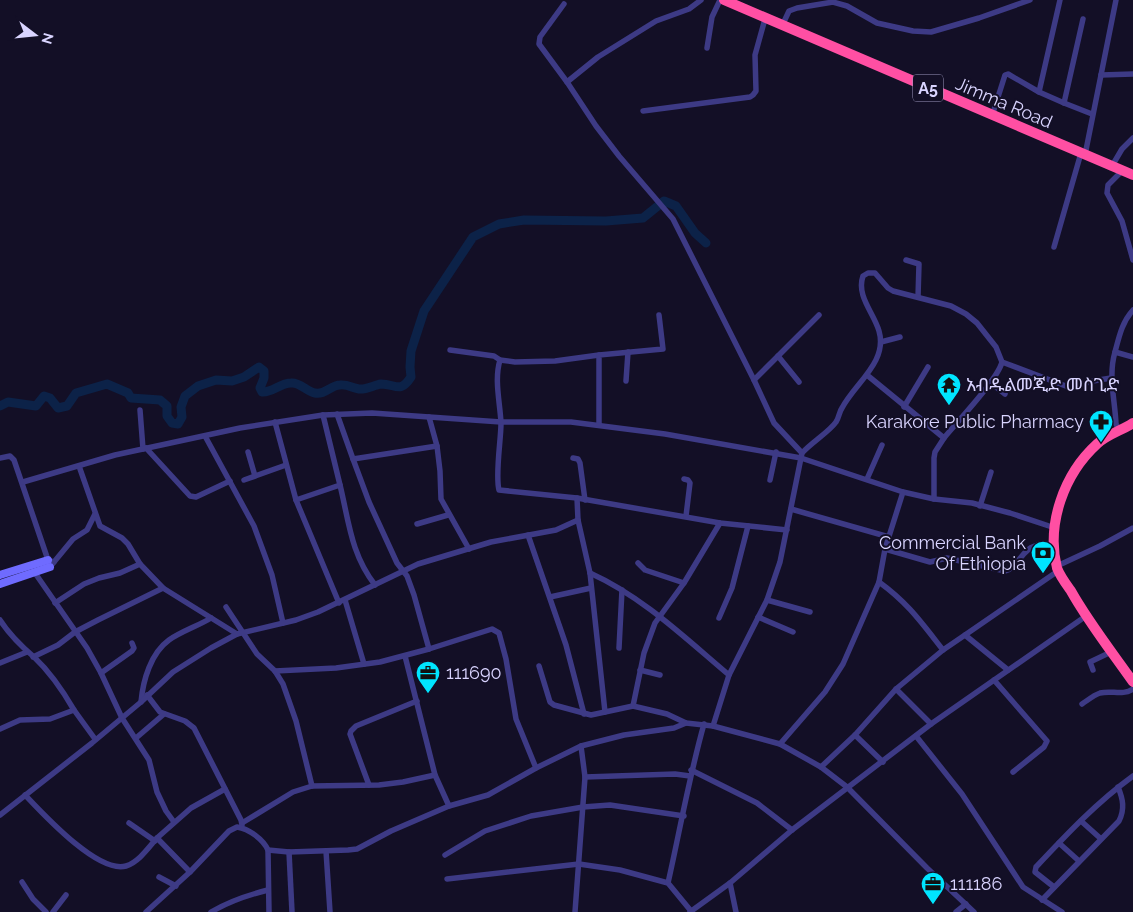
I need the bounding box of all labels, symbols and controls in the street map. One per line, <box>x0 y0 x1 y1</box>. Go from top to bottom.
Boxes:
north arrow <box>10 10 60 60</box>
text: N <box>38 31 57 46</box>
street label: Jimma Road <box>953 73 1056 132</box>
road number: A5 <box>913 75 943 102</box>
temple icon: አብዱልመጂድ መስጊድ <box>936 372 962 406</box>
place label: አብዱልመጂድ መስጊድ <box>966 374 1120 395</box>
pharmacy icon: Karakore Public Pharmacy <box>1088 409 1114 443</box>
place label: Karakore Public Pharmacy <box>866 411 1084 432</box>
place label: Commercial Bank Of Ethiopia <box>879 532 1026 574</box>
bank icon: Commercial Bank Of Ethiopia <box>1030 540 1056 574</box>
office icon: 111690 <box>415 660 441 694</box>
place label: 111690 <box>446 662 502 683</box>
office icon: 111186 <box>920 871 946 905</box>
place label: 111186 <box>950 873 1002 894</box>

